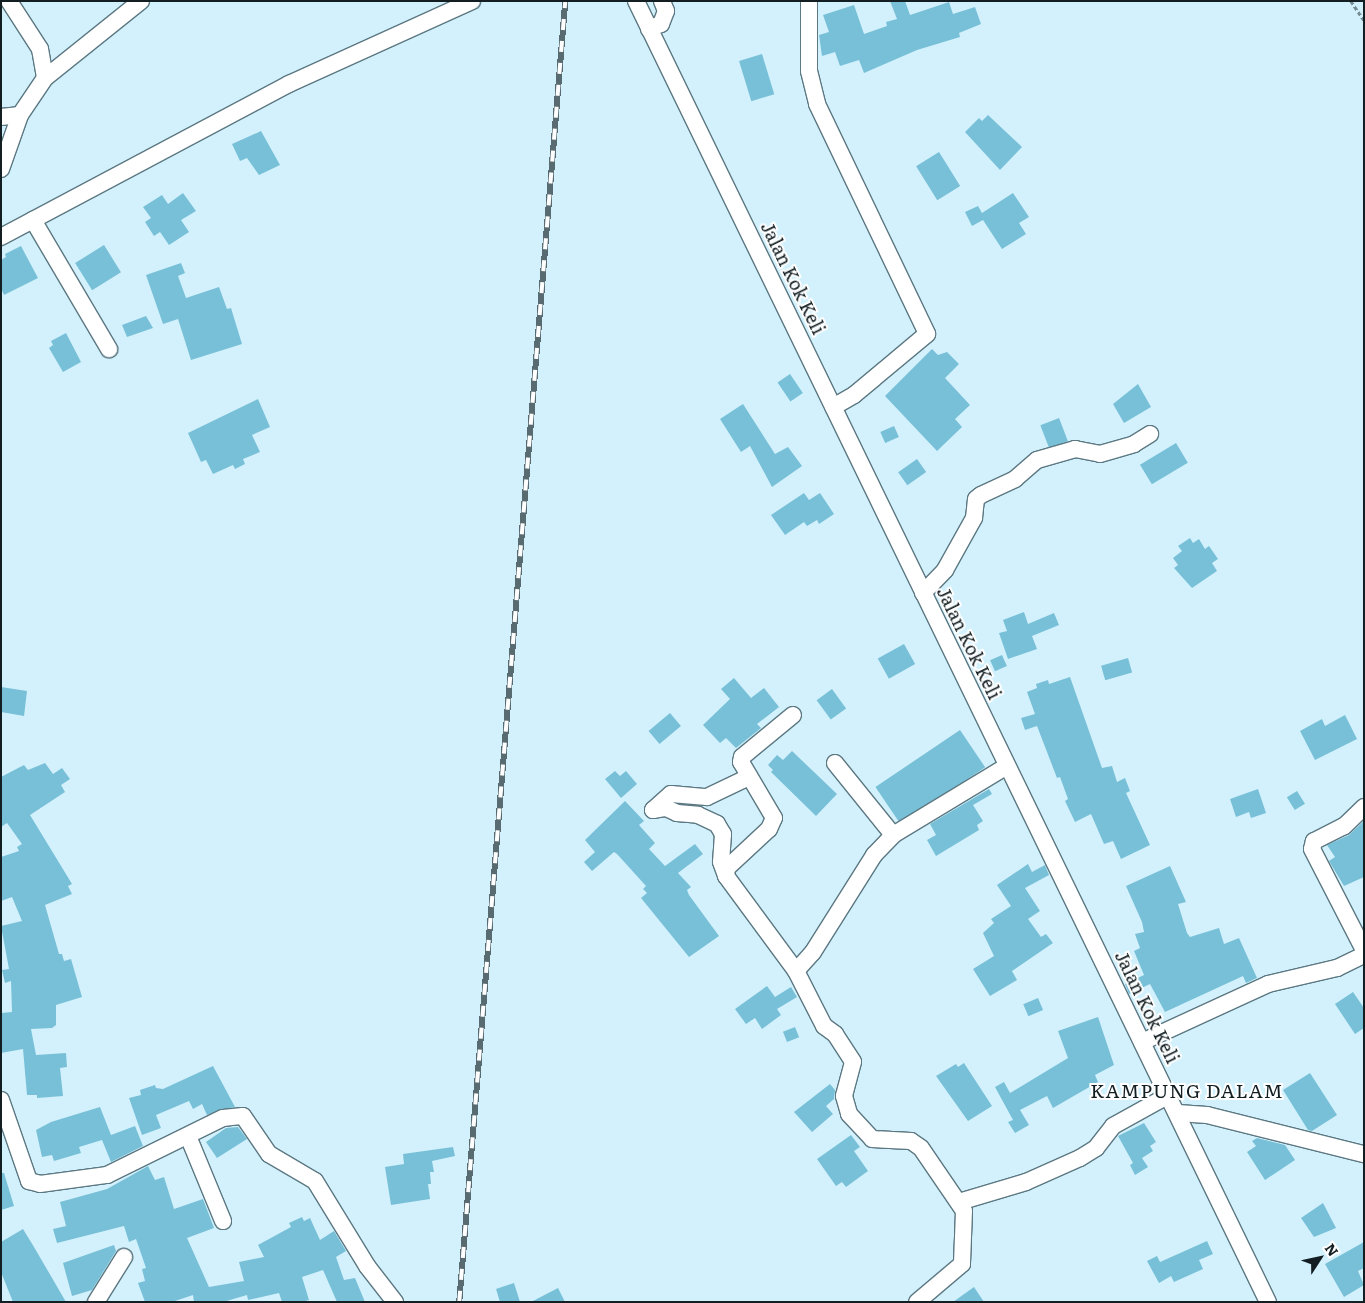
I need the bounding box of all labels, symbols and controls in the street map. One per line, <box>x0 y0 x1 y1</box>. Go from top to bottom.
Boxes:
street label: Jalan Kok Keli <box>756 218 830 338</box>
street label: Jalan Kok Keli <box>932 583 1006 703</box>
street label: Jalan Kok Keli <box>1110 947 1184 1067</box>
district label: KAMPUNG DALAM <box>1089 1080 1285 1102</box>
north arrow <box>1295 1233 1345 1283</box>
text: N <box>1321 1239 1344 1260</box>

